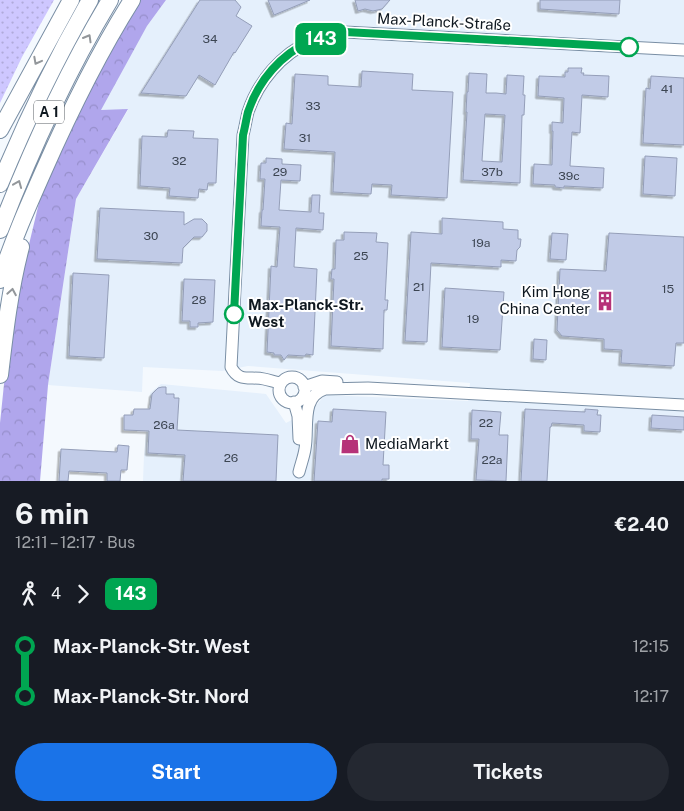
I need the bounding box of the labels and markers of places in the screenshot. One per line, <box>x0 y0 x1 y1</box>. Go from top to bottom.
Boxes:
unlabelled marker <box>619 37 639 57</box>
place label: Kim Hong China Center <box>500 283 590 317</box>
building icon: Kim Hong China Center <box>594 290 616 312</box>
place label: Max-Planck-Str. West <box>248 296 364 330</box>
marker: Max-Planck-Str. West <box>224 304 244 324</box>
shop icon: MediaMarkt <box>339 433 361 455</box>
place label: MediaMarkt <box>365 435 449 452</box>

